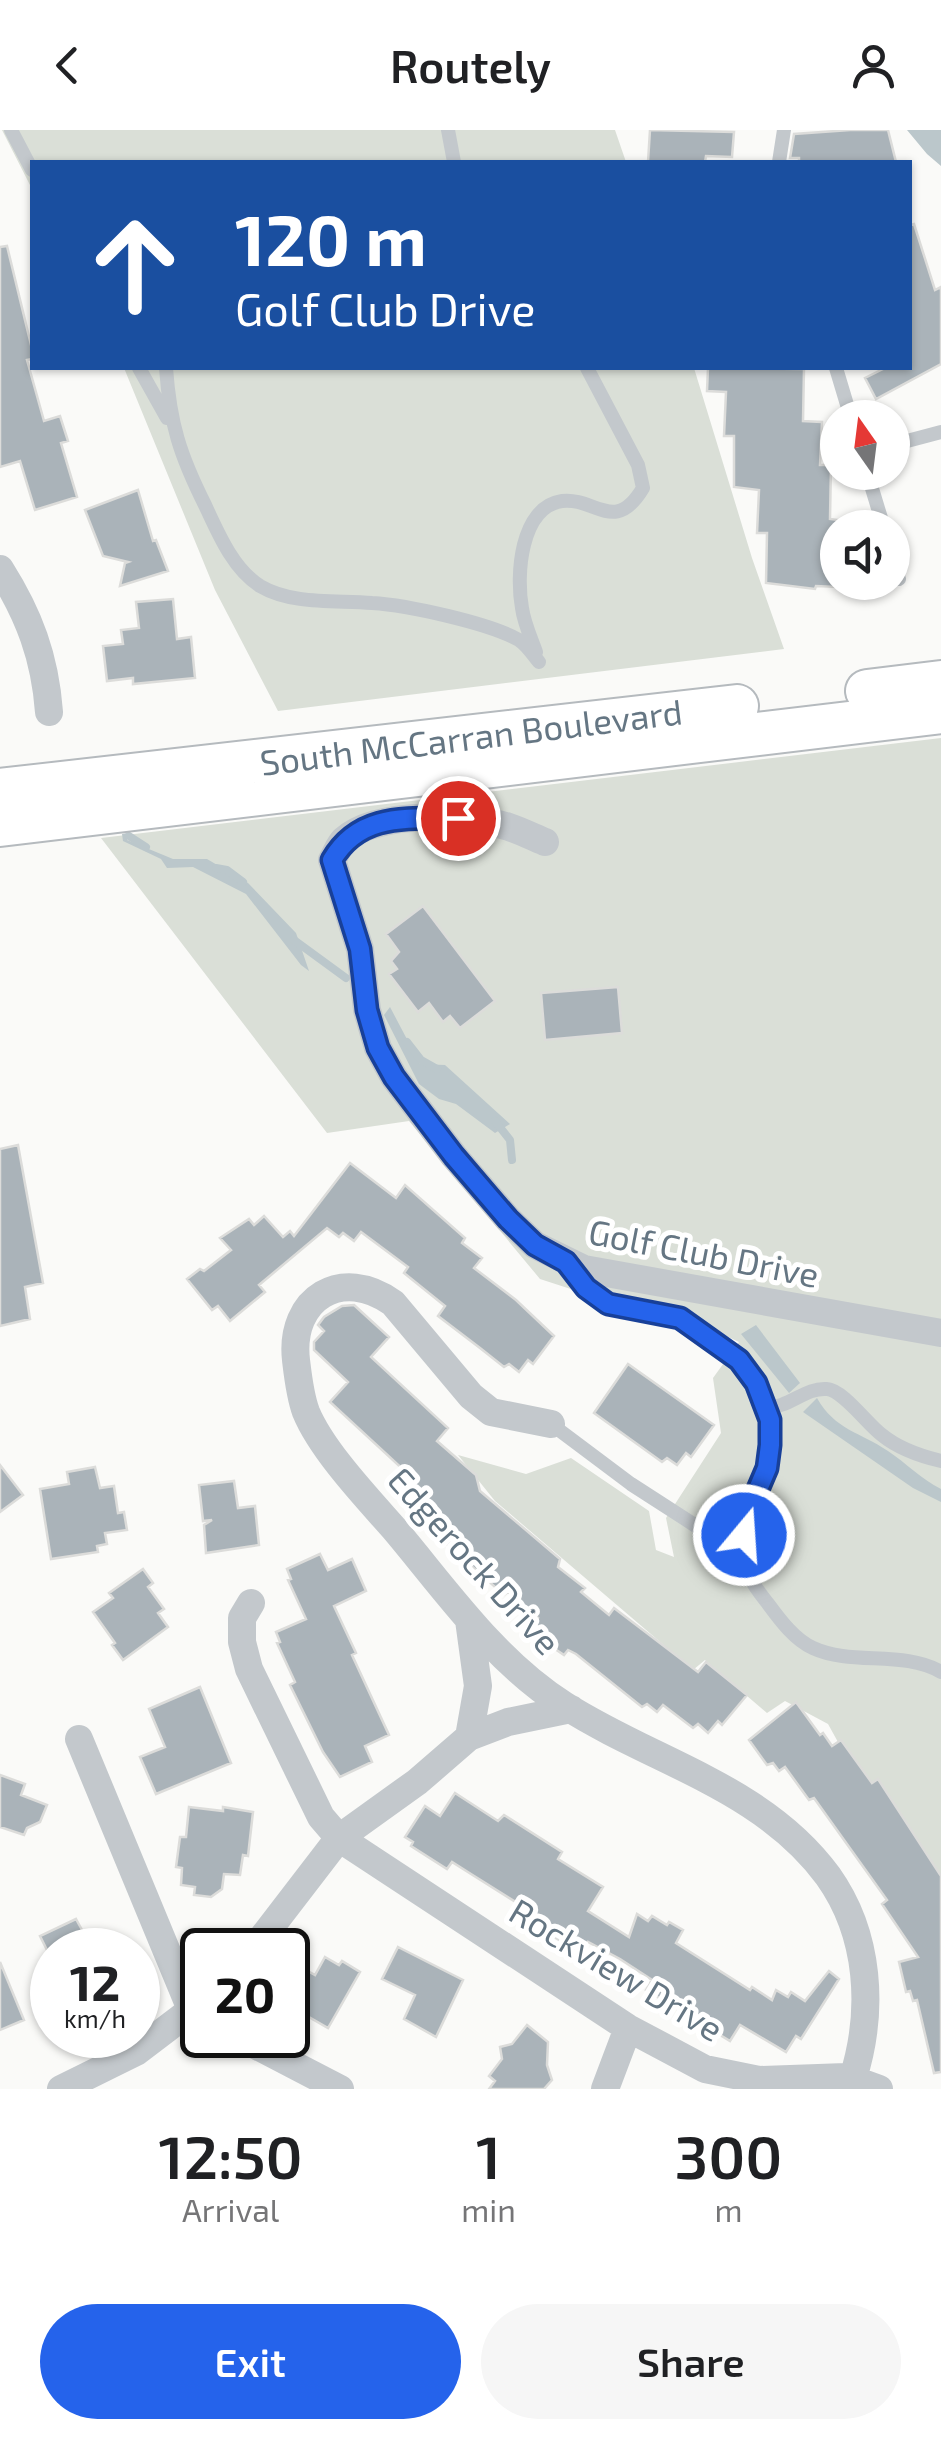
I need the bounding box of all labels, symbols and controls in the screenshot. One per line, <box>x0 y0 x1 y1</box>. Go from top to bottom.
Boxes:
icon: back <box>40 38 95 93</box>
text: Routely <box>390 38 551 92</box>
icon: person <box>846 38 901 93</box>
text: 120 m <box>235 196 427 280</box>
icon: ahead <box>70 200 200 330</box>
text: Golf Club Drive <box>235 281 535 335</box>
north arrow <box>820 400 910 490</box>
map controls <box>820 400 910 600</box>
button: sound <box>820 510 910 600</box>
street label: South McCarran Boulevard <box>257 689 685 783</box>
pin <box>416 776 501 861</box>
icon: arrive <box>431 791 486 846</box>
street label: Golf Club Drive <box>585 1209 823 1295</box>
street label: Edgerock Drive <box>380 1458 570 1662</box>
position arrow <box>692 1483 796 1587</box>
street label: Rockview Drive <box>503 1889 731 2049</box>
speed limit sign: 20 <box>180 1928 310 2058</box>
text: 12 <box>70 1951 120 2011</box>
text: km/h <box>64 2003 126 2033</box>
text: 12:50 <box>159 2119 303 2191</box>
text: 1 <box>476 2119 501 2191</box>
text: 300 <box>674 2119 782 2191</box>
text: Arrival <box>182 2190 279 2228</box>
text: min <box>461 2190 516 2228</box>
text: m <box>714 2190 742 2228</box>
button: Exit <box>40 2304 461 2419</box>
button: Share <box>481 2304 901 2419</box>

